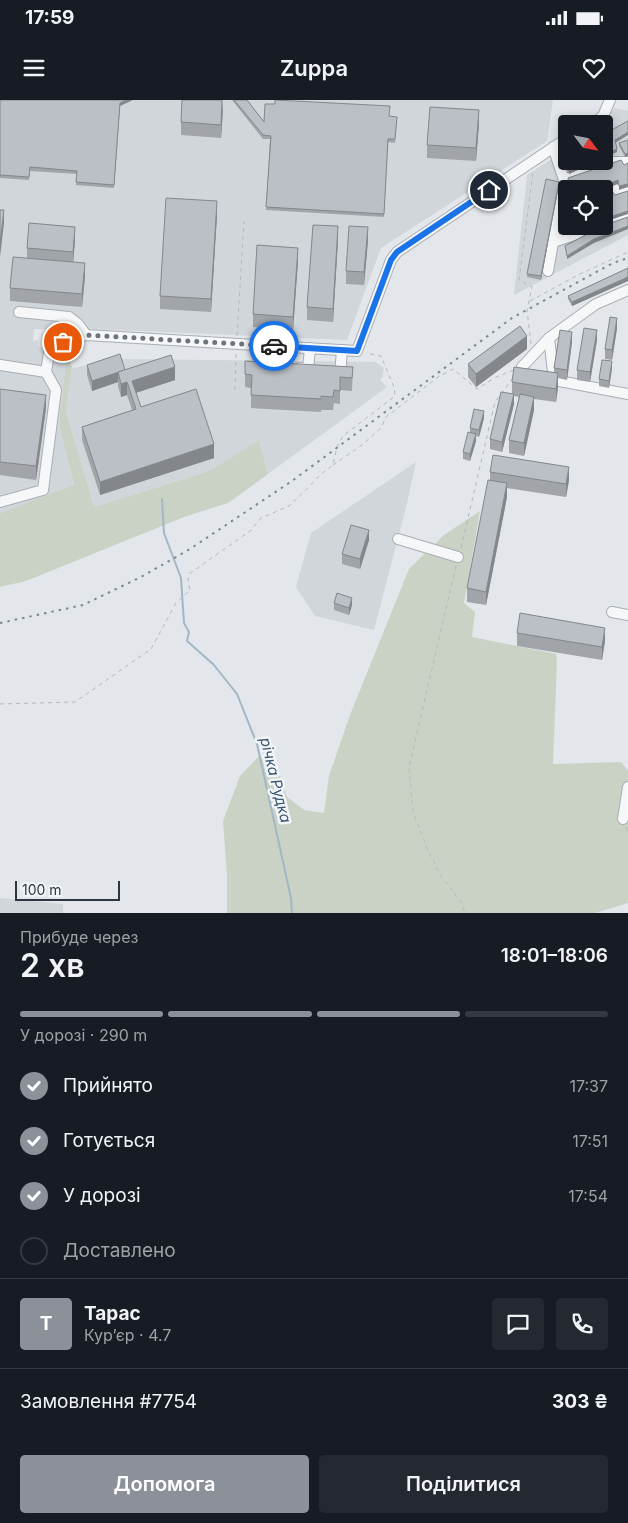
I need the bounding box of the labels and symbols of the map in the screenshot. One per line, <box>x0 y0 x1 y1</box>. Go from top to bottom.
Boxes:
north arrow <box>558 115 612 170</box>
pin <box>468 169 510 211</box>
pin <box>42 321 84 363</box>
courier <box>249 321 299 371</box>
water label: річка Рудка <box>256 734 296 825</box>
scale bar <box>15 878 120 901</box>

